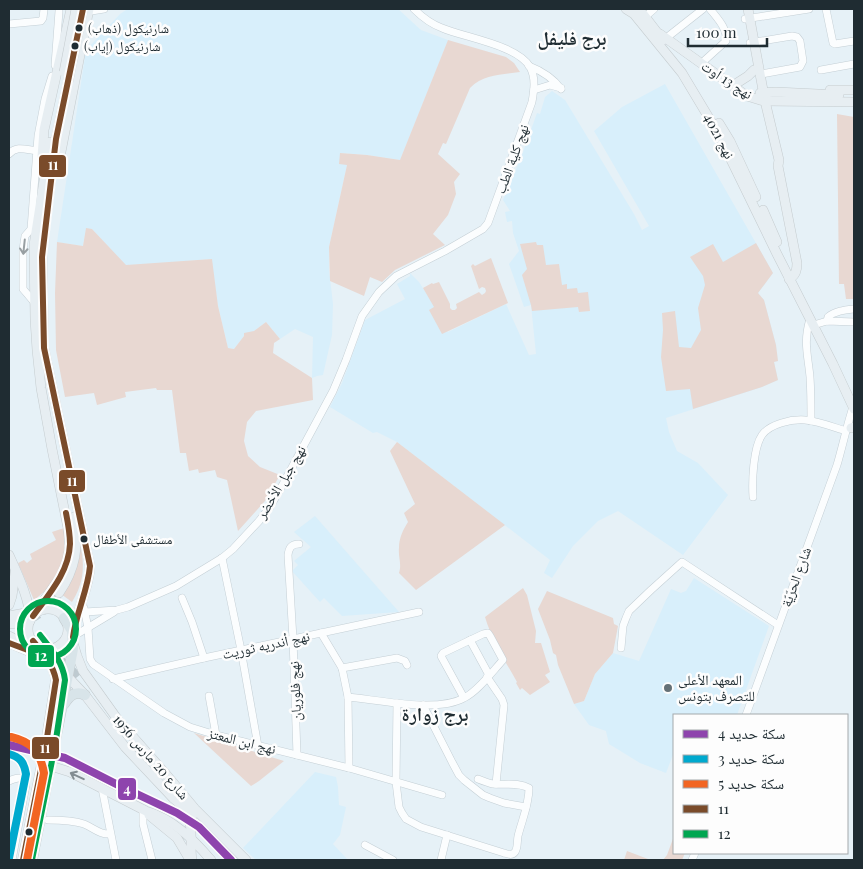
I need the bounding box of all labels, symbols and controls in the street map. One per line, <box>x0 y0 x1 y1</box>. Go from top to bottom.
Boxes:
scale bar <box>688 15 767 47</box>
place label: شارنيكول (ذهاب) <box>88 19 169 37</box>
text: 100 m <box>696 22 737 42</box>
marker: شارنيكول (ذهاب) <box>74 23 84 33</box>
district label: برج فليفل <box>538 24 606 50</box>
place label: شارنيكول (إياب) <box>84 37 161 55</box>
marker: شارنيكول (إياب) <box>70 41 80 51</box>
street label: نهج 13 أوت <box>697 56 757 104</box>
street label: نهج 4021 <box>699 110 739 163</box>
street label: نهج كلية الطب <box>490 121 534 197</box>
line badge: 11 <box>38 154 67 178</box>
text: 11 <box>48 155 58 174</box>
one-way arrow <box>19 239 29 255</box>
street label: نهج جبل الأخضر <box>251 441 311 523</box>
line badge: 11 <box>58 469 86 493</box>
text: 11 <box>67 471 77 490</box>
place label: مستشفى الأطفال <box>93 530 173 548</box>
marker: مستشفى الأطفال <box>79 534 89 544</box>
street label: شارع الحرّيّة <box>776 544 816 610</box>
street label: نهج أندريه ثوريت <box>220 626 312 664</box>
line badge: 12 <box>27 644 55 668</box>
text: 12 <box>35 646 47 665</box>
street label: نهج فلوريان <box>284 661 306 721</box>
place label: المعهد الأعلى للتصرف بتونس <box>678 670 755 705</box>
marker: المعهد الأعلى للتصرف بتونس <box>662 682 674 694</box>
district label: برج زوارة <box>402 700 468 726</box>
street label: شارع 20 مارس 1956 <box>108 710 194 804</box>
legend <box>673 714 848 854</box>
street label: نهج ابن المعتز <box>205 723 278 759</box>
text: سكة حديد 4 <box>718 723 785 743</box>
line badge: 11 <box>31 736 60 760</box>
text: 11 <box>40 738 50 757</box>
text: سكة حديد 3 <box>718 748 785 768</box>
one-way arrow <box>69 770 84 780</box>
text: سكة حديد 5 <box>718 773 784 793</box>
line badge: 4 <box>117 777 137 801</box>
text: 4 <box>123 779 131 798</box>
text: 11 <box>718 798 730 818</box>
text: 12 <box>718 823 731 843</box>
unlabelled marker <box>24 827 34 837</box>

